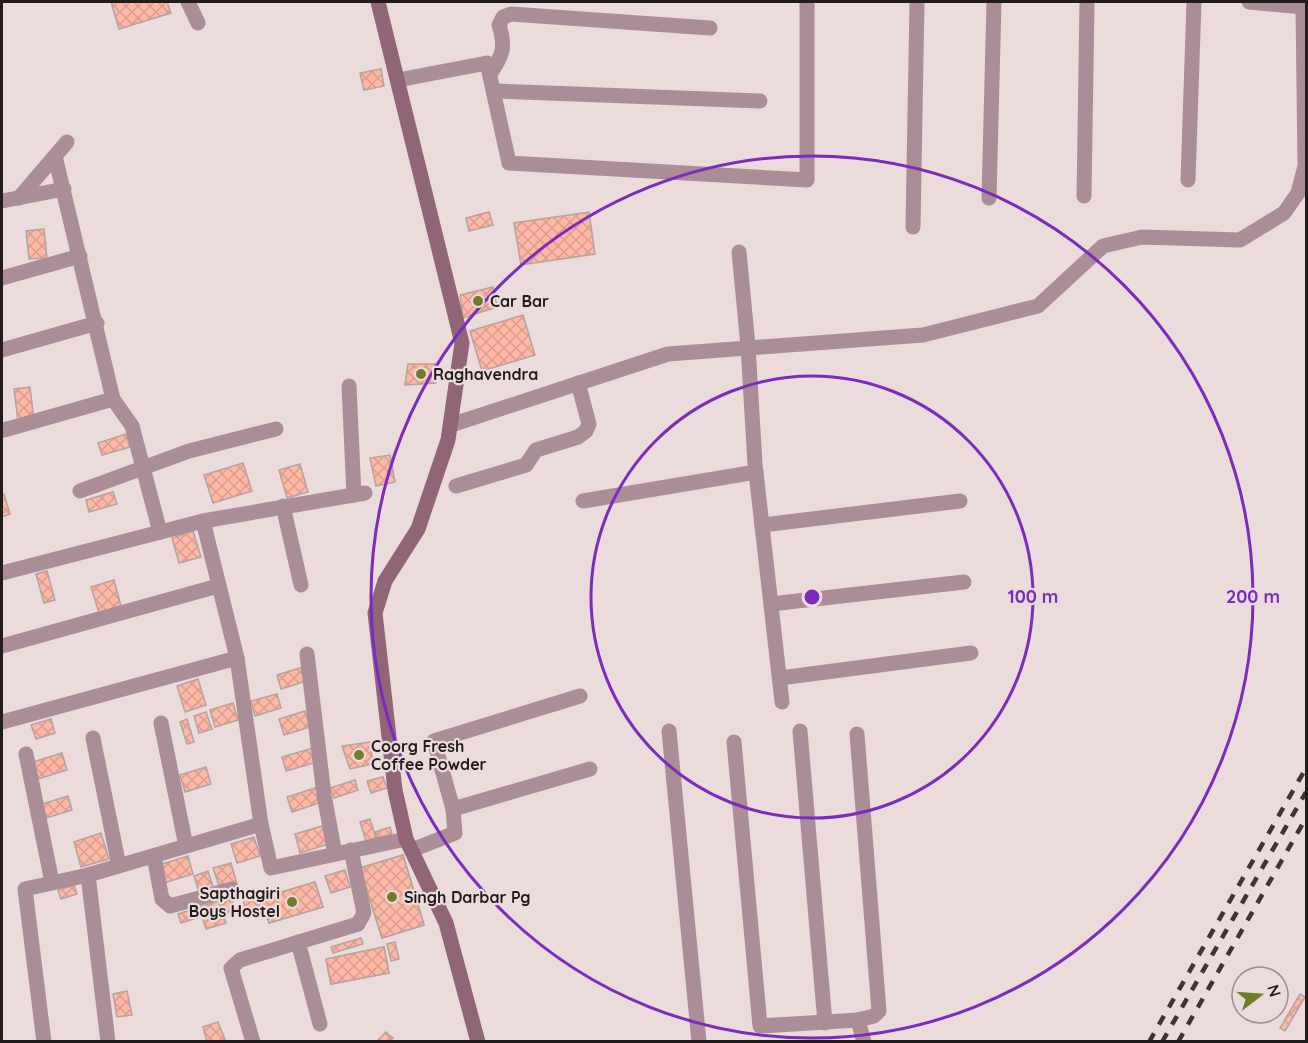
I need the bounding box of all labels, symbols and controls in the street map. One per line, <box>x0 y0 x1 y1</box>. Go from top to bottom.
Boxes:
place label: Car Bar <box>490 291 549 311</box>
marker: Car Bar <box>471 294 485 308</box>
place label: Raghavendra <box>433 364 538 384</box>
marker: Raghavendra <box>414 367 428 381</box>
text: 100 m <box>1008 585 1058 608</box>
text: 200 m <box>1226 585 1280 608</box>
centre of rings <box>802 587 822 607</box>
place label: Coorg Fresh Coffee Powder <box>371 736 487 774</box>
marker: Coorg Fresh Coffee Powder <box>352 748 366 762</box>
place label: Sapthagiri Boys Hostel <box>189 883 280 921</box>
place label: Singh Darbar Pg <box>404 887 531 907</box>
marker: Singh Darbar Pg <box>385 890 399 904</box>
marker: Sapthagiri Boys Hostel <box>285 895 299 909</box>
north arrow <box>1230 965 1290 1025</box>
text: N <box>1263 982 1286 999</box>

